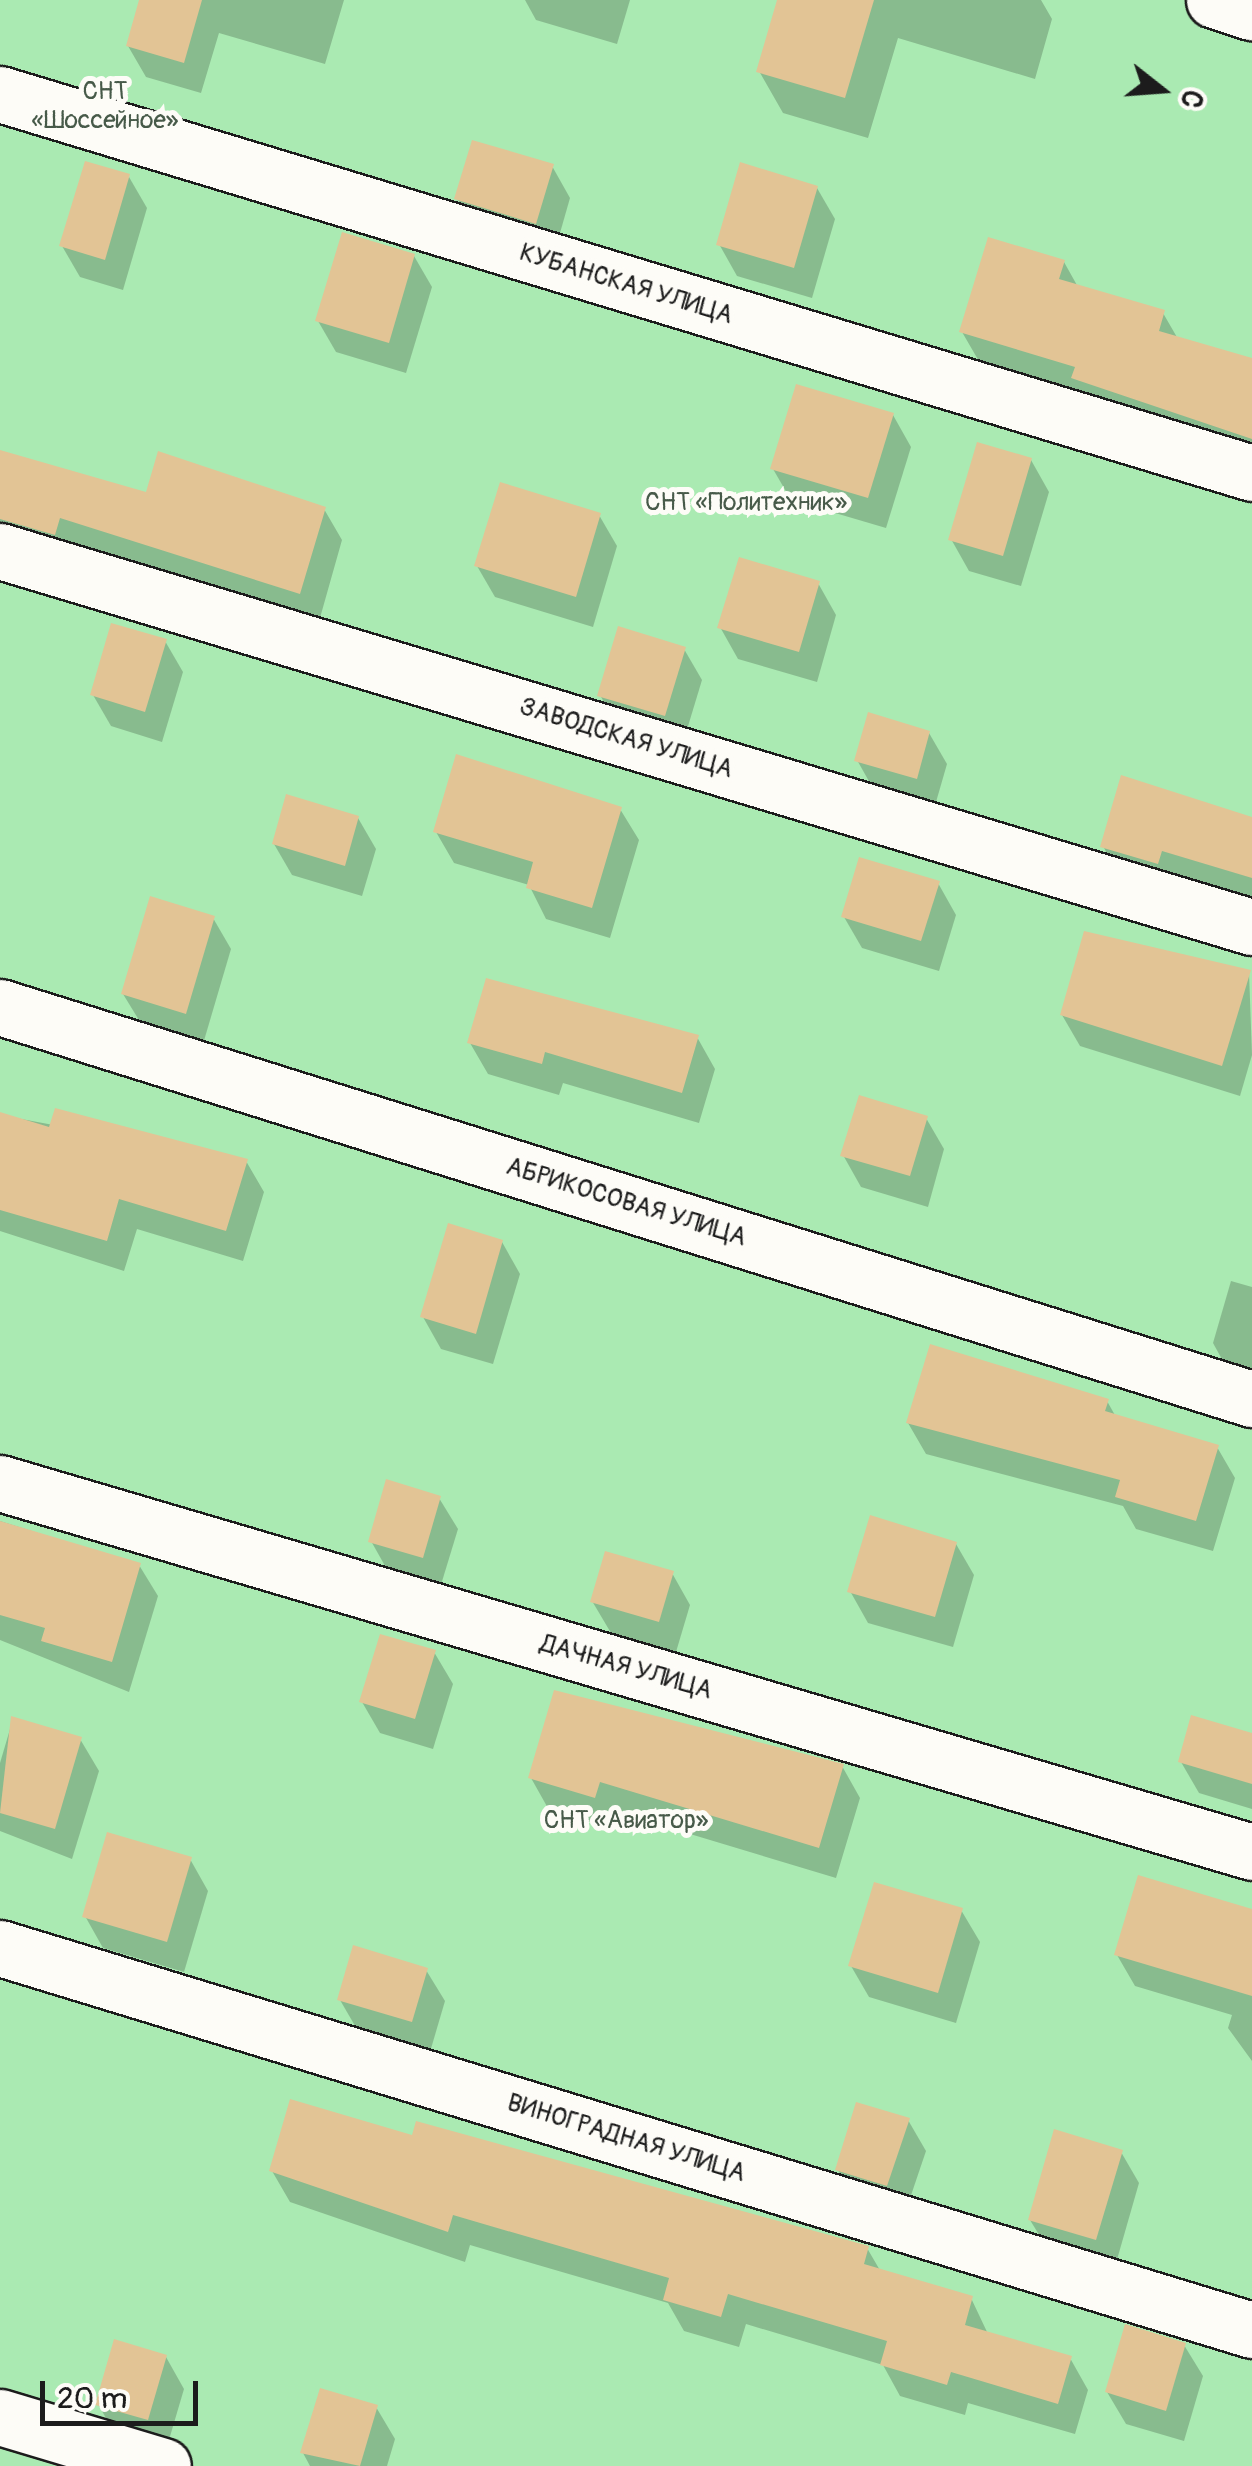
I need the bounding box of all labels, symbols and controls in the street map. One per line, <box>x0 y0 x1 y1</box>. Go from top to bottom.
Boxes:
north arrow <box>1112 40 1212 140</box>
park label: СНТ «Шоссейное» <box>32 78 178 137</box>
text: С <box>1172 86 1210 112</box>
street label: КУБАНСКАЯ УЛИЦА <box>516 238 736 332</box>
park label: СНТ «Политехник» <box>645 488 847 518</box>
street label: ЗАВОДСКАЯ УЛИЦА <box>516 692 736 786</box>
street label: АБРИКОСОВАЯ УЛИЦА <box>502 1152 750 1254</box>
street label: ДАЧНАЯ УЛИЦА <box>537 1629 715 1707</box>
park label: СНТ «Авиатор» <box>544 1806 708 1836</box>
street label: ВИНОГРАДНАЯ УЛИЦА <box>503 2088 749 2190</box>
scale bar <box>45 2361 202 2423</box>
text: 20 m <box>57 2380 127 2417</box>

